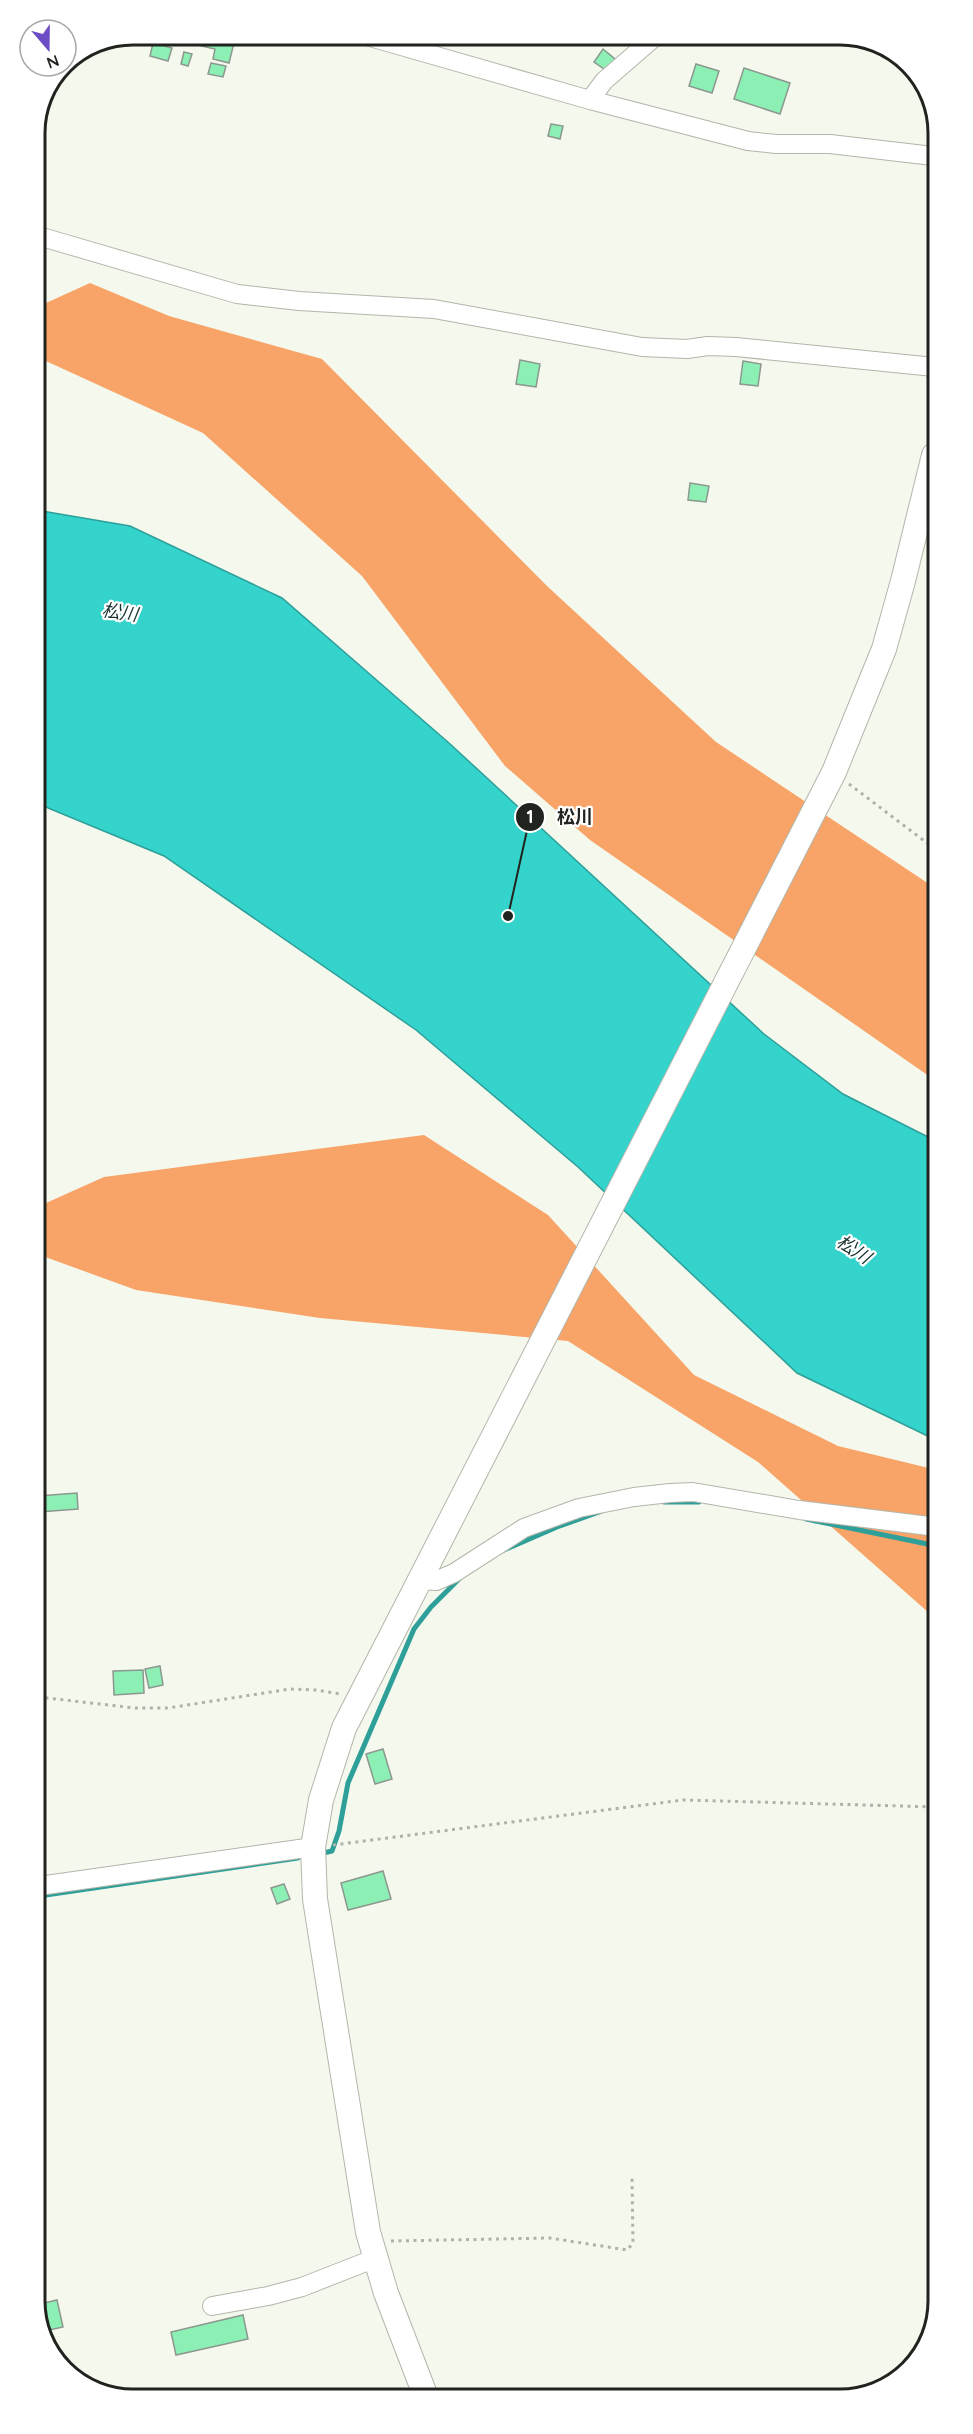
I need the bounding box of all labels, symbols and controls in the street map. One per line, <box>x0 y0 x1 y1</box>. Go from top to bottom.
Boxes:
north arrow <box>18 18 78 78</box>
text: N <box>44 51 62 74</box>
water label: 松川 <box>101 598 141 626</box>
callout: 松川 <box>515 799 605 835</box>
text: 1 <box>526 805 534 828</box>
text: 松川 <box>557 805 593 828</box>
water label: 松川 <box>833 1230 877 1270</box>

